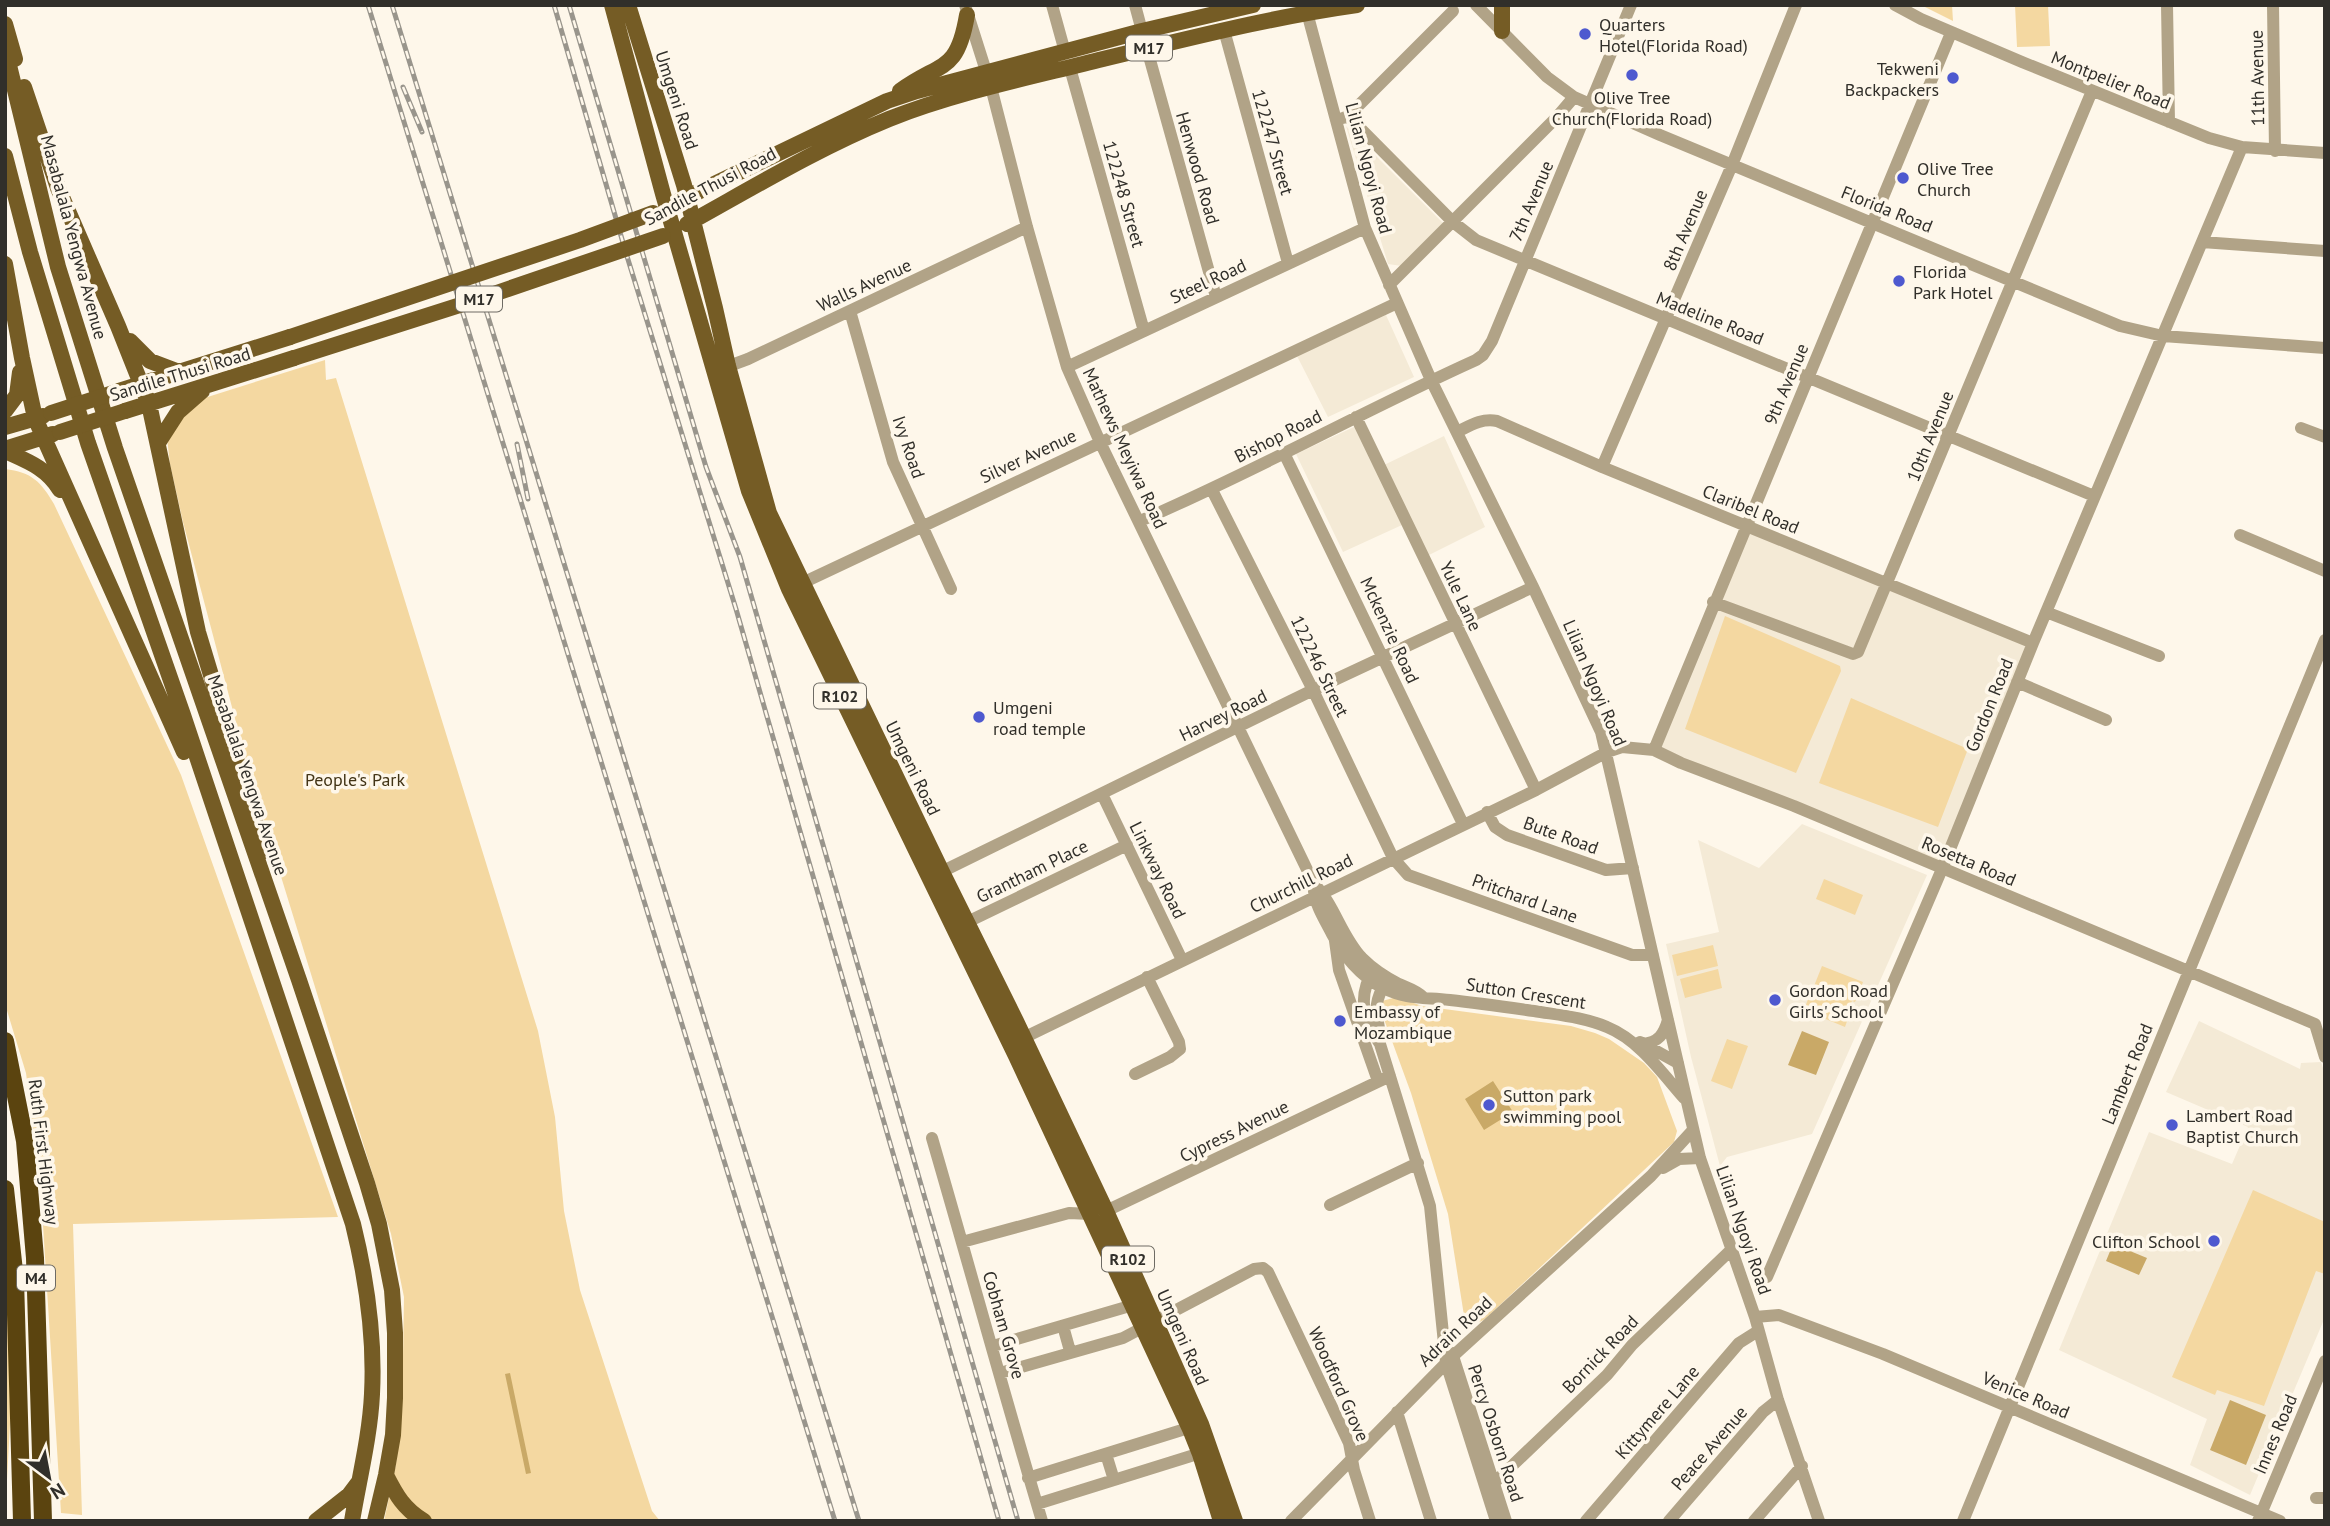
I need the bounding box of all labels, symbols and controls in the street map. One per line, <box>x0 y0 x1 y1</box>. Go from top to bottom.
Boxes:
place label: Quarters Hotel(Florida Road) <box>1599 13 1748 57</box>
marker: Quarters Hotel(Florida Road) <box>1577 26 1593 42</box>
street label: 11th Avenue <box>2245 30 2269 126</box>
road number: M17 <box>1126 36 1172 60</box>
street label: Montpelier Road <box>2048 46 2174 114</box>
street label: Umgeni Road <box>650 48 704 152</box>
place label: Tekweni Backpackers <box>1845 57 1939 101</box>
marker: Olive Tree Church(Florida Road) <box>1624 67 1640 83</box>
marker: Tekweni Backpackers <box>1945 70 1961 86</box>
place label: Olive Tree Church(Florida Road) <box>1552 86 1712 130</box>
street label: 122247 Street <box>1247 87 1299 197</box>
street label: Lilian Ngoyi Road <box>1340 100 1398 236</box>
street label: Henwood Road <box>1171 109 1225 227</box>
street label: Masabalala Yengwa Avenue <box>36 132 112 342</box>
street label: 122248 Street <box>1098 138 1150 250</box>
street label: Sandile Thusi Road <box>640 141 780 231</box>
street label: 7th Avenue <box>1504 157 1558 245</box>
place label: Olive Tree Church <box>1917 157 1994 201</box>
marker: Olive Tree Church <box>1895 170 1911 186</box>
street label: Florida Road <box>1838 180 1936 238</box>
street label: 8th Avenue <box>1658 186 1712 274</box>
street label: Walls Avenue <box>813 253 915 317</box>
street label: Steel Road <box>1166 253 1250 309</box>
place label: Florida Park Hotel <box>1913 260 1993 304</box>
marker: Florida Park Hotel <box>1891 273 1907 289</box>
road number: M17 <box>456 286 502 312</box>
street label: Madeline Road <box>1653 286 1767 350</box>
street label: 9th Avenue <box>1759 340 1813 428</box>
street label: Sandile Thusi Road <box>107 342 253 406</box>
street label: Mathews Meyiwa Road <box>1078 364 1172 532</box>
street label: 10th Avenue <box>1901 387 1959 485</box>
street label: Bishop Road <box>1230 404 1326 468</box>
street label: Ivy Road <box>888 413 930 481</box>
street label: Silver Avenue <box>976 424 1080 488</box>
street label: Claribel Road <box>1699 479 1803 539</box>
street label: Yule Lane <box>1435 557 1487 635</box>
street label: Mckenzie Road <box>1355 573 1425 687</box>
street label: 122246 Street <box>1286 612 1354 720</box>
street label: Lilian Ngoyi Road <box>1558 616 1632 750</box>
street label: Gordon Road <box>1960 655 2018 755</box>
street label: Masabalala Yengwa Avenue <box>203 672 293 878</box>
road number: R102 <box>814 684 866 708</box>
street label: Harvey Road <box>1175 684 1271 746</box>
place label: Umgeni road temple <box>993 696 1086 740</box>
marker: Umgeni road temple <box>971 709 987 725</box>
street label: Umgeni Road <box>880 717 946 819</box>
park label: People's Park <box>305 768 405 791</box>
street label: Bute Road <box>1520 811 1602 859</box>
street label: Linkway Road <box>1125 818 1191 922</box>
street label: Rosetta Road <box>1918 831 2020 891</box>
street label: Grantham Place <box>972 834 1092 908</box>
street label: Churchill Road <box>1246 848 1356 918</box>
street label: Pritchard Lane <box>1469 868 1581 928</box>
street label: Sutton Crescent <box>1464 972 1588 1014</box>
place label: Gordon Road Girls' School <box>1789 979 1888 1023</box>
marker: Gordon Road Girls' School <box>1767 992 1783 1008</box>
place label: Embassy of Mozambique <box>1354 1000 1452 1044</box>
marker: Embassy of Mozambique <box>1332 1013 1348 1029</box>
street label: Lambert Road <box>2096 1020 2158 1128</box>
street label: Ruth First Highway <box>24 1078 64 1227</box>
place label: Sutton park swimming pool <box>1503 1084 1622 1128</box>
street label: Cypress Avenue <box>1176 1095 1292 1167</box>
marker: Sutton park swimming pool <box>1481 1097 1497 1113</box>
place label: Lambert Road Baptist Church <box>2186 1104 2299 1148</box>
marker: Lambert Road Baptist Church <box>2164 1117 2180 1133</box>
street label: Lilian Ngoyi Road <box>1711 1162 1777 1298</box>
place label: Clifton School <box>2092 1230 2201 1253</box>
marker: Clifton School <box>2206 1233 2222 1249</box>
road number: R102 <box>1102 1246 1154 1272</box>
road number: M4 <box>17 1266 55 1290</box>
street label: Cobham Grove <box>978 1268 1030 1382</box>
street label: Umgeni Road <box>1152 1285 1214 1389</box>
street label: Adrain Road <box>1413 1291 1497 1371</box>
street label: Bornick Road <box>1557 1310 1643 1398</box>
street label: Woodford Grove <box>1303 1323 1375 1445</box>
street label: Kittymere Lane <box>1610 1360 1704 1464</box>
street label: Percy Osborn Road <box>1463 1361 1529 1505</box>
street label: Venice Road <box>1978 1366 2073 1424</box>
street label: Innes Road <box>2248 1391 2302 1477</box>
street label: Peace Avenue <box>1666 1401 1752 1495</box>
north arrow <box>14 1442 84 1512</box>
text: N <box>46 1478 70 1505</box>

